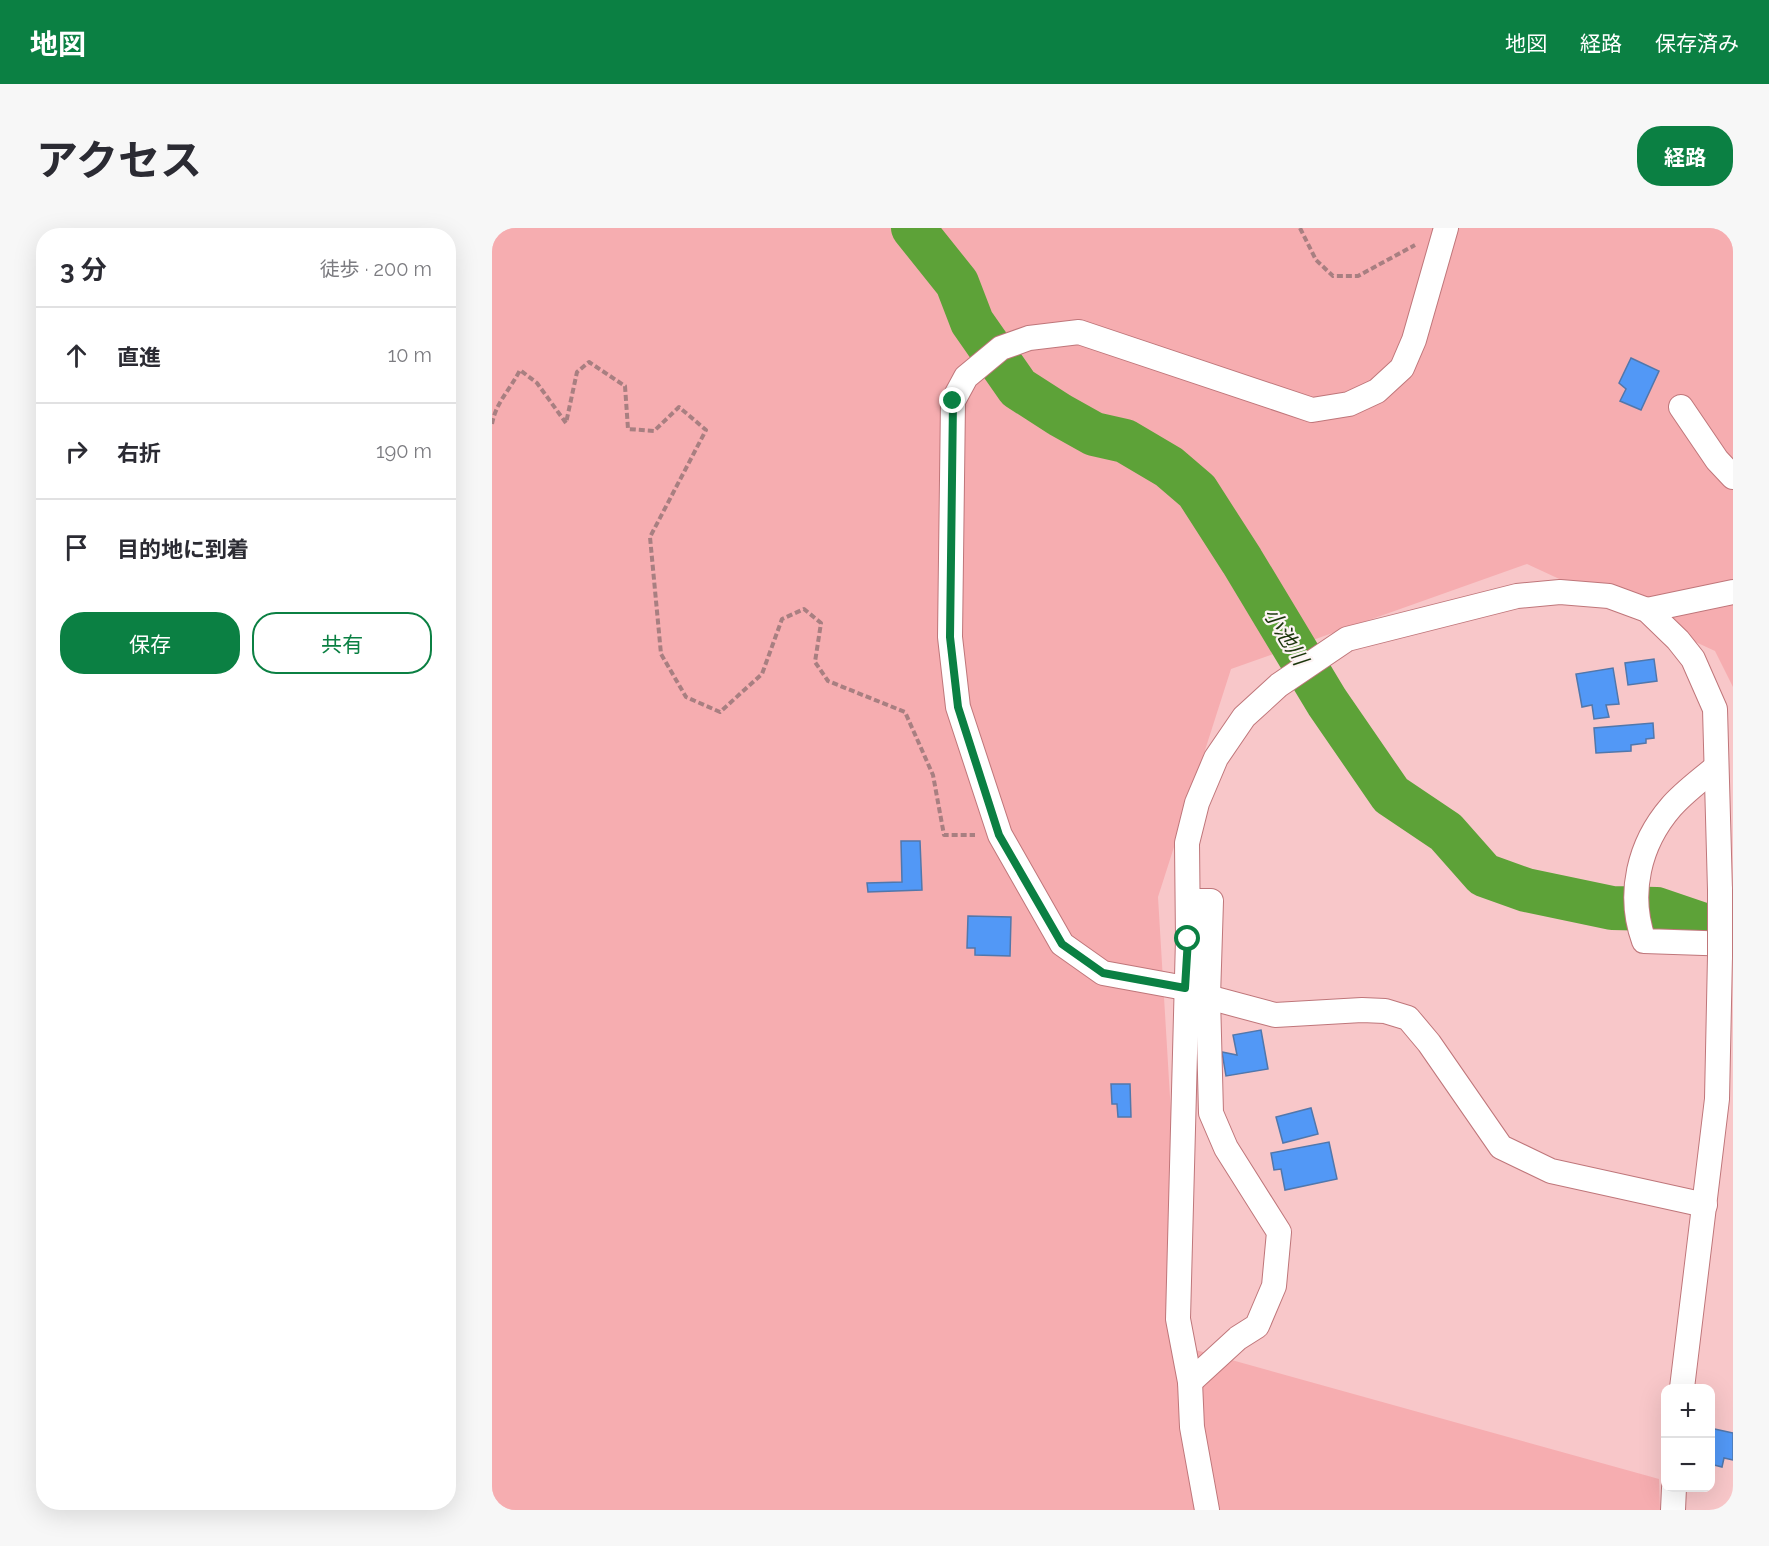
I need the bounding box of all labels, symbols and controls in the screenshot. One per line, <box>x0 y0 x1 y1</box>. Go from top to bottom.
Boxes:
text: 地図 <box>30 28 86 61</box>
text: 地図 <box>1505 31 1547 56</box>
text: 経路 <box>1580 31 1622 56</box>
text: 保存済み <box>1655 31 1739 56</box>
button: 経路 <box>1637 126 1733 186</box>
text: アクセス <box>36 136 202 185</box>
text: 3 分 <box>60 255 107 285</box>
text: 徒歩 · 200 m <box>320 257 432 281</box>
icon: ahead <box>60 339 93 372</box>
text: 10 m <box>388 343 432 367</box>
text: 直進 <box>117 344 161 370</box>
route end <box>939 387 965 413</box>
icon: right <box>60 435 93 468</box>
text: 190 m <box>376 439 432 463</box>
text: 右折 <box>117 440 161 466</box>
icon: arrive <box>60 531 93 564</box>
text: 目的地に到着 <box>117 536 249 562</box>
water label: 小池川 <box>1259 603 1314 671</box>
button: 保存 <box>60 612 240 674</box>
button: 共有 <box>252 612 432 674</box>
route start <box>1174 925 1200 951</box>
map controls <box>1661 1384 1715 1492</box>
button: + <box>1661 1384 1715 1438</box>
button: − <box>1661 1438 1715 1492</box>

